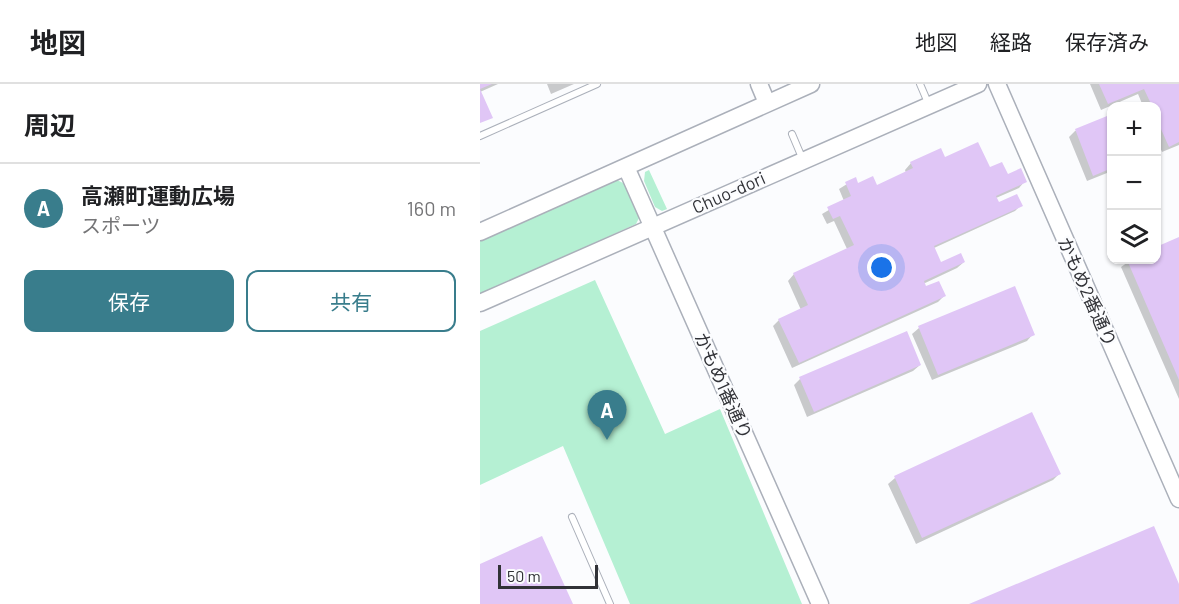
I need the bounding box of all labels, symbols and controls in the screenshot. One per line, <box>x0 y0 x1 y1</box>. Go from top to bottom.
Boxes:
text: 地図 <box>30 25 86 59</box>
text: 地図 <box>915 29 957 54</box>
text: 経路 <box>990 29 1032 54</box>
text: 保存済み <box>1065 29 1149 54</box>
map controls <box>1107 102 1161 264</box>
button: + <box>1107 102 1161 156</box>
text: 周辺 <box>24 109 76 140</box>
button: − <box>1107 156 1161 210</box>
street label: Chuo-dori <box>689 166 769 218</box>
text: 高瀬町運動広場 <box>81 182 235 208</box>
text: A <box>37 196 50 220</box>
text: 160 m <box>407 196 456 220</box>
button: layers <box>1107 210 1161 264</box>
text: スポーツ <box>81 213 161 237</box>
street label: かもめ2番通り <box>1054 233 1122 350</box>
your location <box>867 253 896 282</box>
button: 保存 <box>24 270 234 332</box>
button: 共有 <box>246 270 456 332</box>
street label: かもめ1番通り <box>691 329 757 442</box>
pin: A <box>588 390 626 440</box>
scale bar <box>498 562 598 590</box>
text: 50 m <box>507 566 541 585</box>

